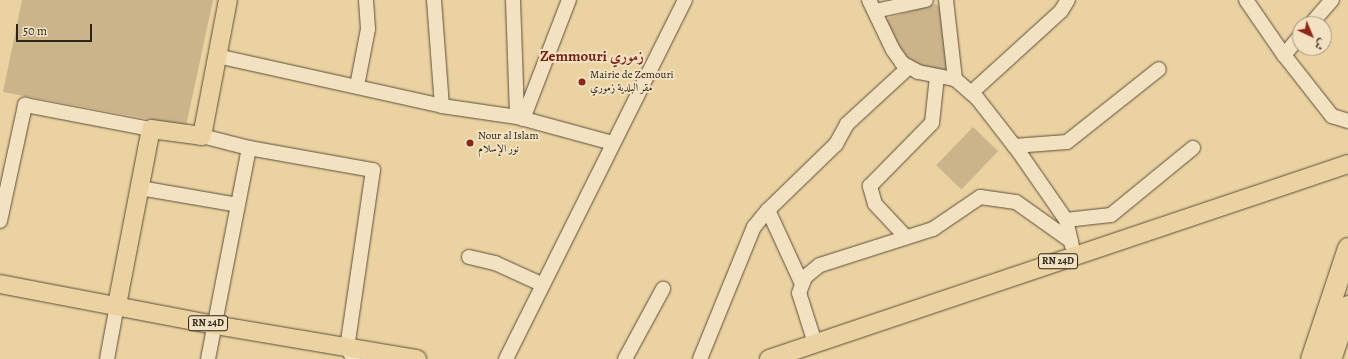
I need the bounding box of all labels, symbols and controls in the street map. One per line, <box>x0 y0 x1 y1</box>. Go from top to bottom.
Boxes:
scale bar <box>18 16 94 42</box>
north arrow <box>1292 16 1332 56</box>
text: 50 m <box>23 23 47 39</box>
text: ش <box>1311 35 1329 53</box>
district label: Zemmouri زموري <box>540 48 644 66</box>
place label: Mairie de Zemouri مقر البلدية زموري <box>590 69 674 95</box>
marker: Mairie de Zemouri مقر البلدية زموري <box>577 77 587 87</box>
place label: Nour al Islam نور الإسلام <box>478 130 539 156</box>
marker: Nour al Islam نور الإسلام <box>465 138 475 148</box>
road number: RN 24D <box>1038 253 1078 269</box>
road number: RN 24D <box>188 315 228 331</box>

